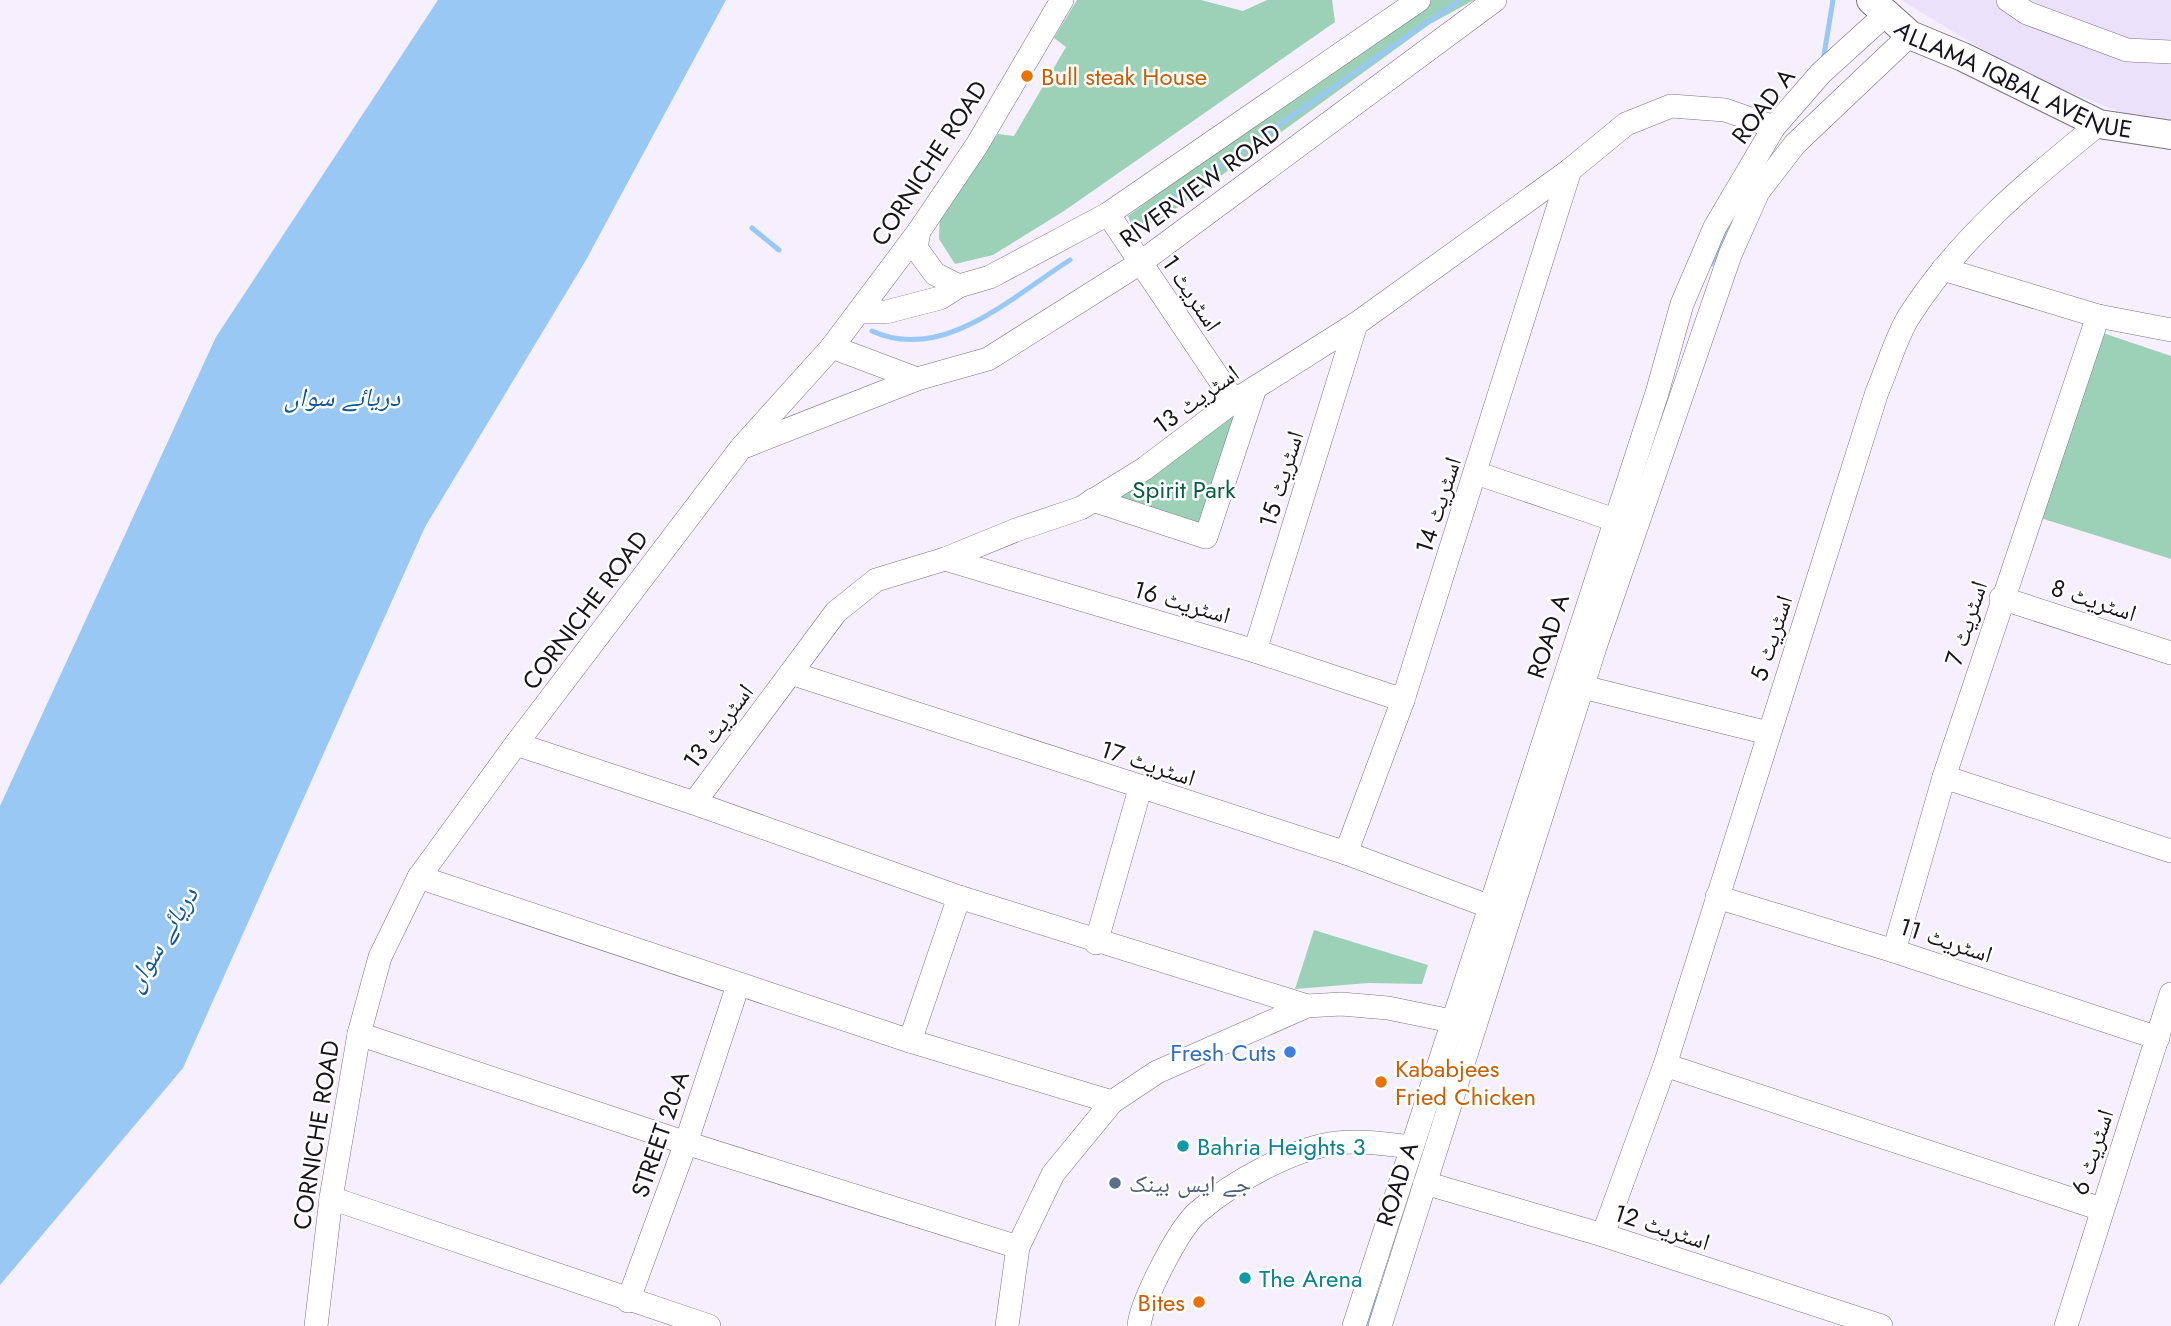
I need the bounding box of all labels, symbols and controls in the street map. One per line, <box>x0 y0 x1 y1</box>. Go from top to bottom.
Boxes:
street label: ALLAMA IQBAL AVENUE <box>1887 12 2135 146</box>
place label: Bull steak House <box>1041 59 1207 94</box>
street label: ROAD A <box>1723 61 1803 151</box>
marker: Bull steak House <box>1019 68 1035 84</box>
street label: CORNICHE ROAD <box>862 73 996 253</box>
street label: RIVERVIEW ROAD <box>1112 115 1288 255</box>
street label: اسٹریٹ 1 <box>1154 248 1230 338</box>
street label: اسٹریٹ 13 <box>1146 356 1246 442</box>
water label: دریائے سواں <box>284 378 400 416</box>
street label: اسٹریٹ 15 <box>1250 426 1312 532</box>
street label: اسٹریٹ 14 <box>1406 452 1470 558</box>
park label: Spirit Park <box>1132 472 1236 507</box>
street label: CORNICHE ROAD <box>513 523 657 697</box>
street label: اسٹریٹ 8 <box>2047 570 2141 630</box>
street label: اسٹریٹ 16 <box>1129 571 1235 633</box>
street label: اسٹریٹ 7 <box>1936 576 1996 670</box>
street label: ROAD A <box>1518 589 1578 683</box>
street label: اسٹریٹ 5 <box>1741 591 1801 685</box>
street label: اسٹریٹ 13 <box>674 676 762 776</box>
street label: اسٹریٹ 17 <box>1096 731 1200 795</box>
water label: دریائے سواں <box>115 879 207 999</box>
street label: اسٹریٹ 11 <box>1895 908 1997 972</box>
place label: Fresh Cuts <box>1170 1035 1276 1070</box>
street label: CORNICHE ROAD <box>284 1038 348 1232</box>
marker: Fresh Cuts <box>1282 1044 1298 1060</box>
place label: Kababjees Fried Chicken <box>1395 1051 1536 1114</box>
street label: STREET 20-A <box>622 1066 698 1202</box>
marker: Kababjees Fried Chicken <box>1373 1074 1389 1090</box>
street label: اسٹریٹ 6 <box>2062 1104 2122 1200</box>
place label: Bahria Heights 3 <box>1197 1129 1366 1164</box>
street label: ROAD A <box>1367 1137 1427 1231</box>
marker: Bahria Heights 3 <box>1175 1138 1191 1154</box>
place label: جے ایس بینک <box>1129 1166 1251 1201</box>
marker: جے ایس بینک <box>1107 1175 1123 1191</box>
street label: اسٹریٹ 12 <box>1609 1195 1715 1259</box>
place label: The Arena <box>1259 1261 1363 1296</box>
marker: The Arena <box>1237 1270 1253 1286</box>
place label: Bites <box>1138 1285 1185 1320</box>
marker: Bites <box>1191 1294 1207 1310</box>

